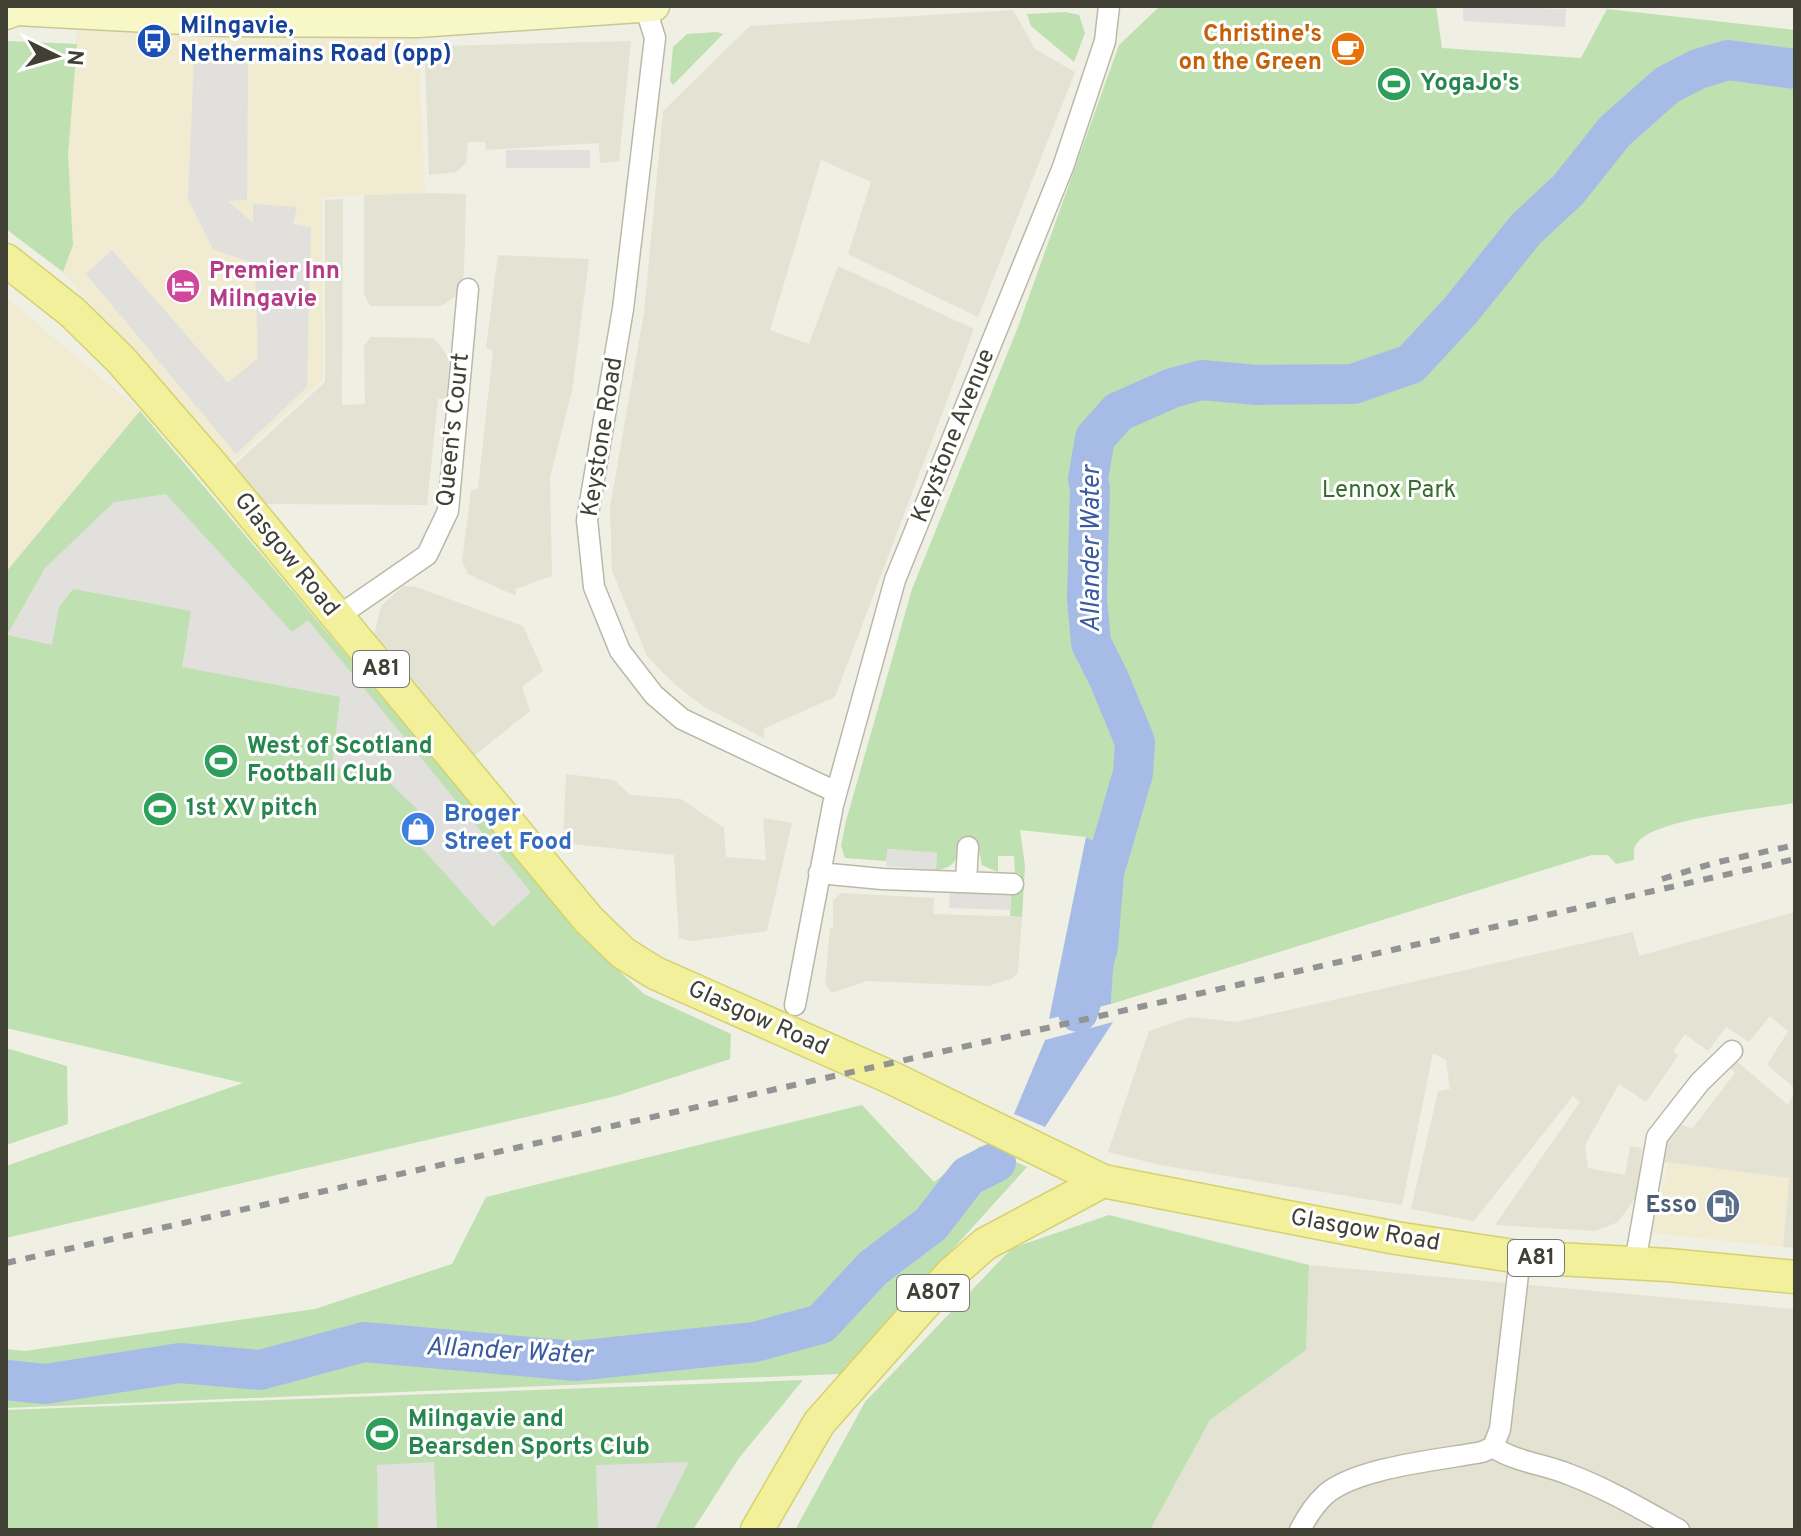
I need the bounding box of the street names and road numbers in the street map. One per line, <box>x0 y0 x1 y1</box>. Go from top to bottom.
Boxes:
street label: Keystone Avenue <box>905 345 1003 527</box>
street label: Queen's Court <box>431 352 477 508</box>
street label: Keystone Road <box>576 355 630 519</box>
street label: Glasgow Road <box>227 487 345 623</box>
road number: A81 <box>353 651 409 687</box>
street label: Glasgow Road <box>683 975 833 1063</box>
street label: Glasgow Road <box>1288 1203 1442 1259</box>
road number: A81 <box>1508 1240 1564 1276</box>
road number: A807 <box>897 1275 969 1311</box>

